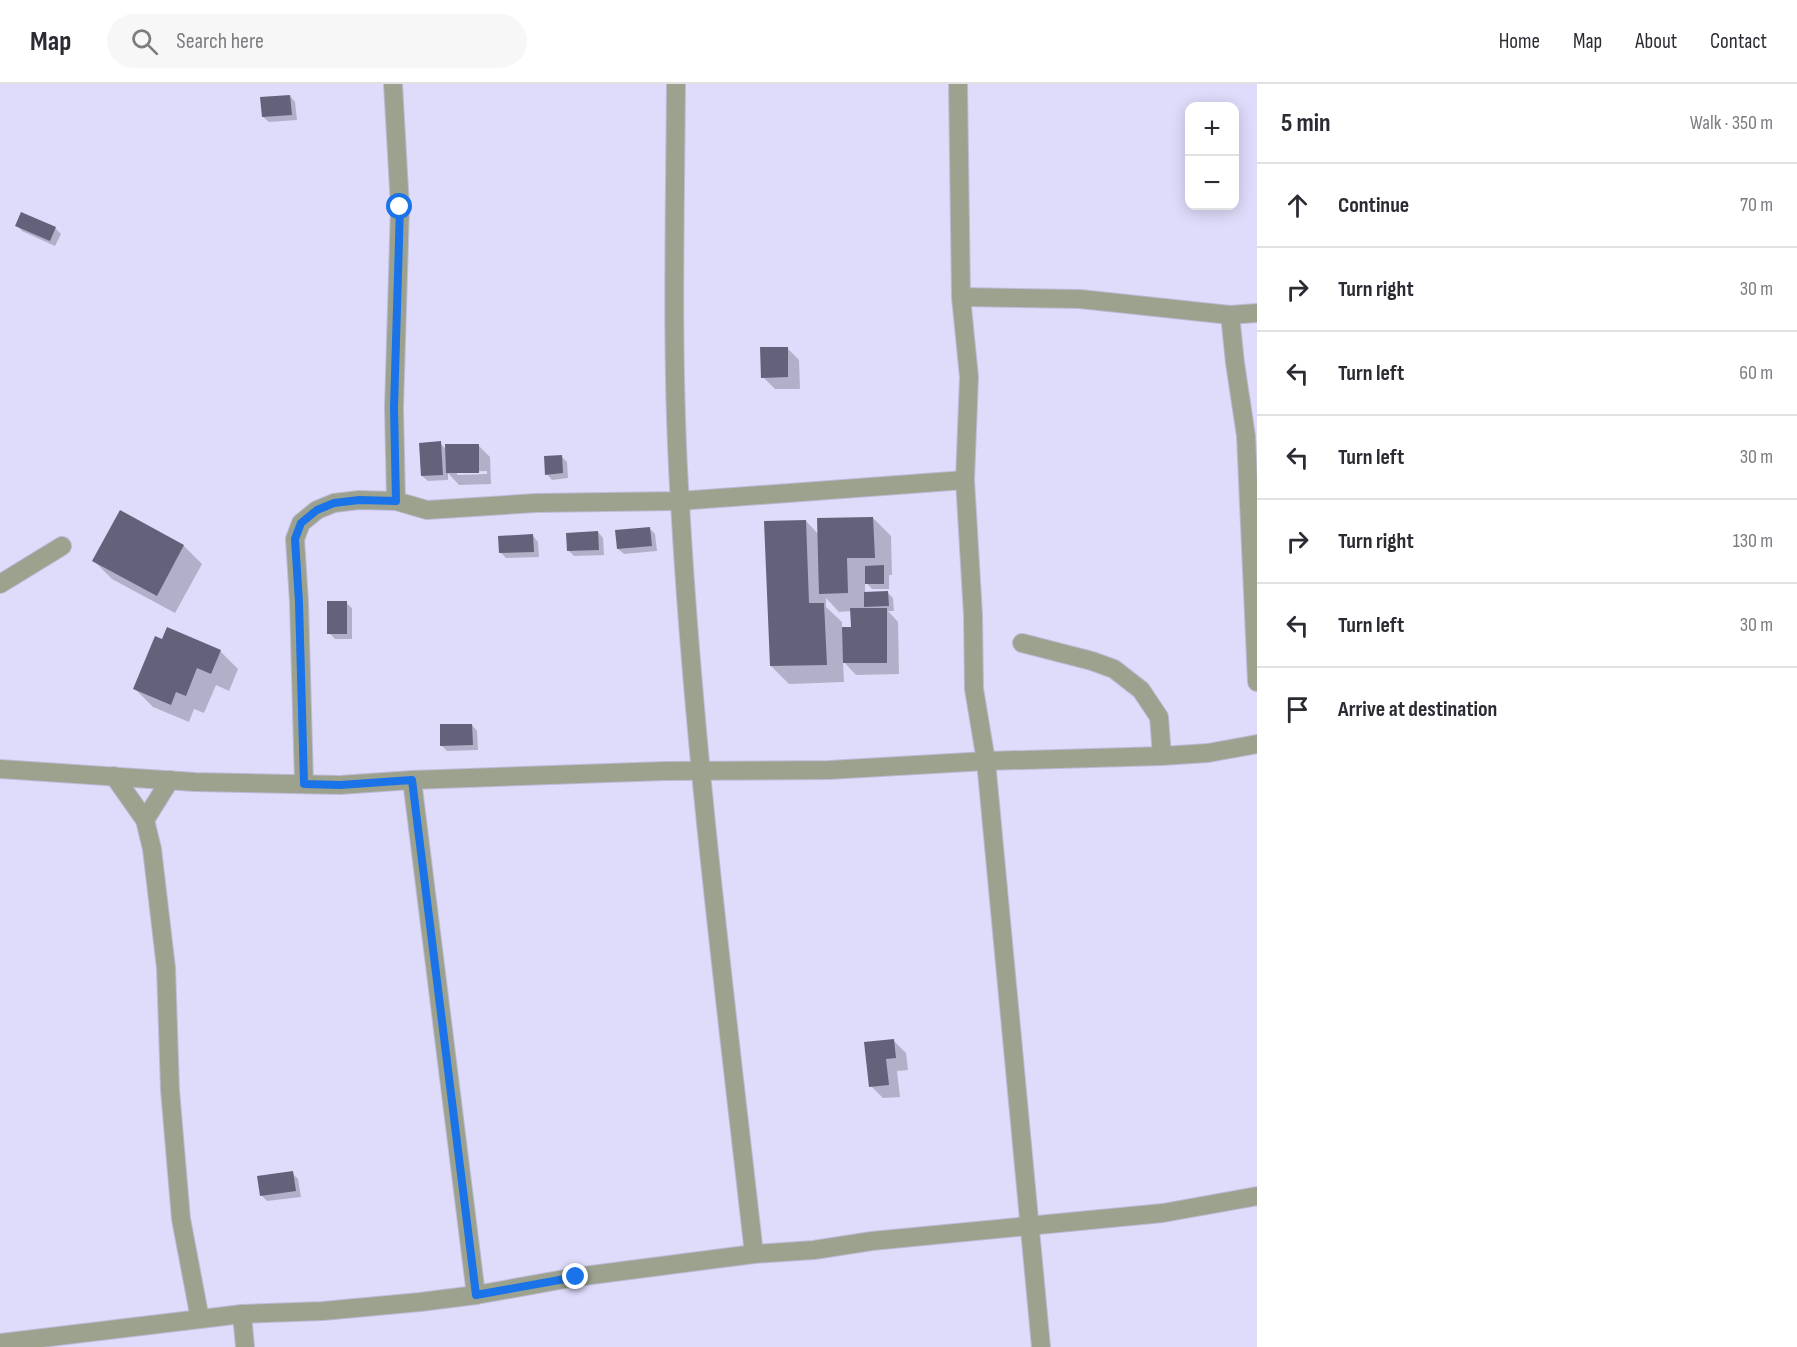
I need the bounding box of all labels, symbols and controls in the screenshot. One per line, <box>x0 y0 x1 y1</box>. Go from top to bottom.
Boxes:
search box <box>107 14 527 68</box>
text: Map <box>30 25 71 58</box>
icon: search <box>128 25 161 58</box>
text: Search here <box>176 28 264 55</box>
text: Home <box>1499 29 1540 54</box>
text: Map <box>1573 29 1602 54</box>
text: About <box>1635 29 1677 54</box>
text: Contact <box>1710 29 1767 54</box>
map controls <box>1185 102 1239 210</box>
button: + <box>1185 102 1239 156</box>
text: 5 min <box>1281 108 1331 139</box>
text: Walk · 350 m <box>1690 111 1773 135</box>
button: − <box>1185 156 1239 210</box>
icon: ahead <box>1281 189 1314 222</box>
text: Continue <box>1338 192 1409 219</box>
route start <box>386 193 412 219</box>
text: 70 m <box>1740 193 1773 217</box>
icon: right <box>1281 273 1314 306</box>
text: Turn right <box>1338 276 1414 303</box>
text: 30 m <box>1740 277 1773 301</box>
icon: left <box>1281 357 1314 390</box>
text: Turn left <box>1338 360 1404 387</box>
text: 60 m <box>1739 361 1773 385</box>
icon: left <box>1281 441 1314 474</box>
text: Turn left <box>1338 444 1404 471</box>
text: 30 m <box>1740 445 1773 469</box>
icon: right <box>1281 525 1314 558</box>
text: Turn right <box>1338 528 1414 555</box>
text: 130 m <box>1733 529 1773 553</box>
icon: left <box>1281 609 1314 642</box>
text: Turn left <box>1338 612 1404 639</box>
text: 30 m <box>1740 613 1773 637</box>
icon: arrive <box>1281 693 1314 726</box>
text: Arrive at destination <box>1338 696 1497 723</box>
route end <box>562 1263 588 1289</box>

